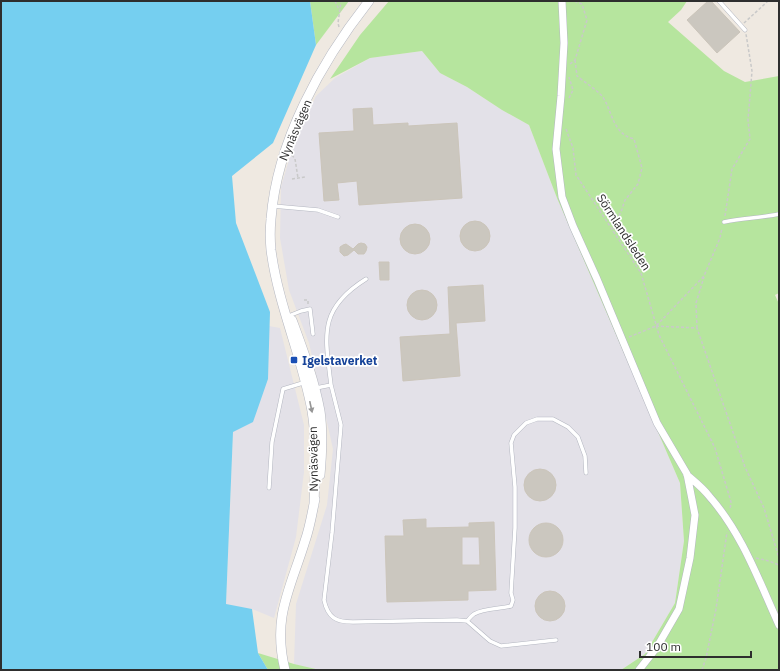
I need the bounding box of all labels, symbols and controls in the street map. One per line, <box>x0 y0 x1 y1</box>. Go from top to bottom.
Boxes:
street label: Nynäsvägen <box>275 97 315 163</box>
street label: Sörmlandsleden <box>594 191 654 273</box>
place label: Igelstaverket <box>302 353 378 368</box>
marker: Igelstaverket <box>289 355 299 365</box>
one-way arrow <box>308 400 314 413</box>
street label: Nynäsvägen <box>305 426 321 492</box>
scale bar <box>640 633 751 659</box>
text: 100 m <box>646 639 681 654</box>

